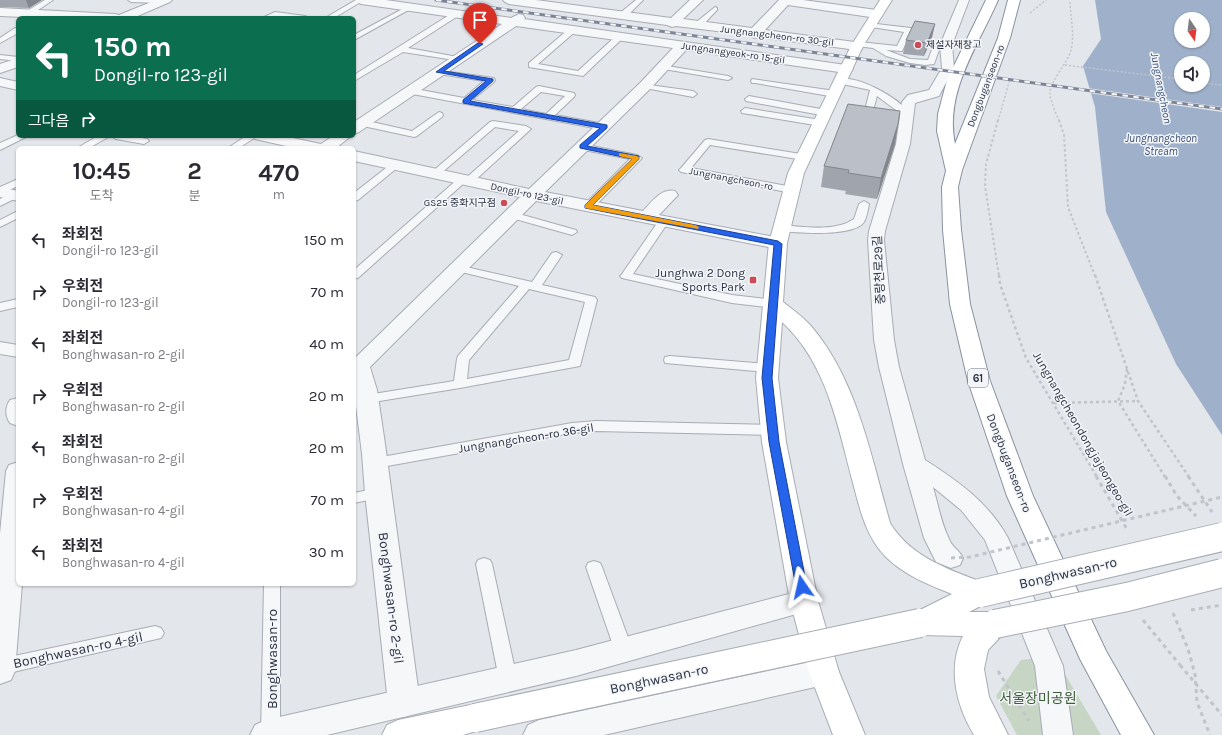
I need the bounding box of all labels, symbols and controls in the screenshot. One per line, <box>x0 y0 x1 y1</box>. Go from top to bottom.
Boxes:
pin <box>463 3 497 44</box>
icon: arrive <box>469 9 491 31</box>
north arrow <box>1174 12 1210 48</box>
map controls <box>1174 12 1210 92</box>
street label: Jungnangcheon-ro 30-gil <box>719 23 835 49</box>
text: 150 m <box>94 30 172 63</box>
icon: left <box>28 32 80 84</box>
place label: 제설자재창고 <box>926 39 981 51</box>
street label: Jungnangyeok-ro 15-gil <box>680 40 786 66</box>
marker: 제설자재창고 <box>913 40 923 50</box>
street label: Dongbuganseon-ro <box>965 43 1007 129</box>
water label: Jungnangcheon <box>1148 51 1174 125</box>
button: sound <box>1174 56 1210 92</box>
text: Dongil-ro 123-gil <box>94 64 228 86</box>
icon: right <box>77 108 99 130</box>
text: 그다음 <box>28 112 69 130</box>
water label: Jungnangcheon Stream <box>1125 132 1197 158</box>
text: 10:45 <box>72 157 131 185</box>
text: 2 <box>187 157 202 185</box>
text: 470 <box>258 159 300 187</box>
street label: Jungnangcheon-ro <box>688 165 774 193</box>
street label: Dongil-ro 123-gil <box>489 180 565 208</box>
text: m <box>273 187 285 202</box>
text: 도착 <box>90 188 114 203</box>
text: 분 <box>189 188 200 203</box>
place label: GS25 중화지구점 <box>424 197 496 209</box>
marker: GS25 중화지구점 <box>499 198 509 208</box>
text: 좌회전 <box>62 225 103 243</box>
icon: left <box>28 229 50 251</box>
text: 150 m <box>304 231 344 249</box>
street label: 중랑천로29길 <box>870 235 888 305</box>
text: Dongil-ro 123-gil <box>62 243 159 258</box>
place label: Junghwa 2 Dong Sports Park <box>655 266 745 294</box>
marker: Junghwa 2 Dong Sports Park <box>748 275 758 285</box>
text: 우회전 <box>62 277 103 295</box>
icon: right <box>28 281 50 303</box>
text: 70 m <box>310 283 344 301</box>
text: Dongil-ro 123-gil <box>62 295 159 310</box>
text: 좌회전 <box>62 329 103 347</box>
icon: left <box>28 333 50 355</box>
text: 40 m <box>309 335 344 353</box>
text: Bonghwasan-ro 2-gil <box>62 347 185 362</box>
street label: Jungnangcheondongjajeongeo-gil <box>1030 349 1136 519</box>
road number: 61 <box>968 369 988 387</box>
text: 우회전 <box>62 381 103 399</box>
icon: right <box>28 385 50 407</box>
text: 20 m <box>309 387 344 405</box>
text: Bonghwasan-ro 2-gil <box>62 399 185 414</box>
street label: Dongbuganseon-ro <box>984 412 1034 514</box>
street label: Jungnangcheon-ro 36-gil <box>457 420 595 456</box>
text: 좌회전 <box>62 433 103 451</box>
icon: left <box>28 437 50 459</box>
text: 20 m <box>309 439 344 457</box>
text: Bonghwasan-ro 2-gil <box>62 451 185 466</box>
text: 우회전 <box>62 485 103 503</box>
icon: right <box>28 489 50 511</box>
text: 70 m <box>310 491 344 509</box>
text: Bonghwasan-ro 4-gil <box>62 503 185 518</box>
street label: Bonghwasan-ro 2-gil <box>374 531 408 665</box>
text: 좌회전 <box>62 537 103 555</box>
icon: left <box>28 541 50 563</box>
text: 30 m <box>309 543 344 561</box>
street label: Bonghwasan-ro <box>1017 553 1119 593</box>
text: Bonghwasan-ro 4-gil <box>62 555 185 570</box>
position arrow <box>781 566 823 608</box>
street label: Bonghwasan-ro <box>264 609 281 709</box>
street label: Bonghwasan-ro 4-gil <box>12 628 144 672</box>
street label: Bonghwasan-ro <box>608 660 710 698</box>
park label: 서울장미공원 <box>999 690 1077 707</box>

